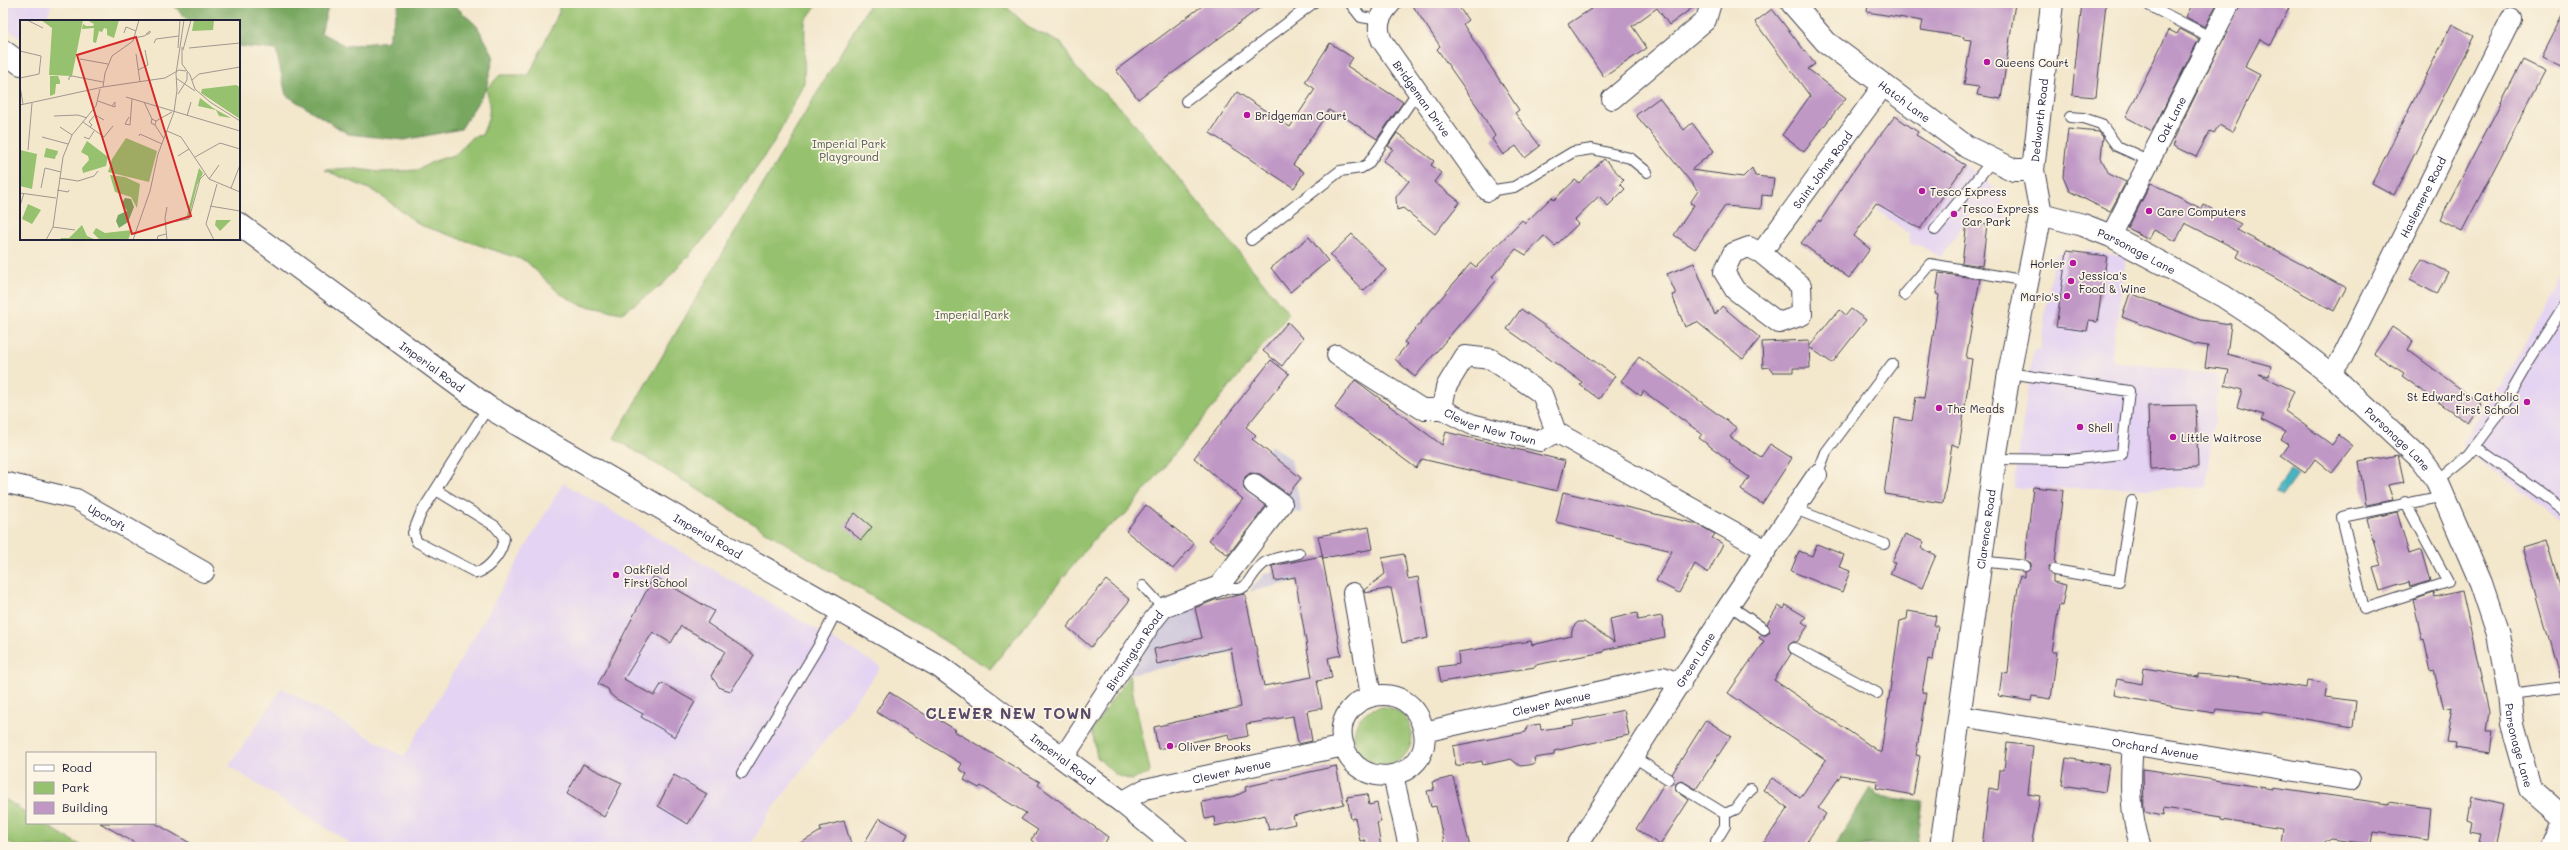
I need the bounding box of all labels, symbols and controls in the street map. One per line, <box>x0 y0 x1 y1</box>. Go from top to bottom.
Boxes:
inset map <box>20 20 240 240</box>
place label: Queens Court <box>1995 55 2069 70</box>
street label: Bridgeman Drive <box>1390 57 1455 140</box>
marker: Queens Court <box>1982 57 1992 67</box>
street label: Hatch Lane <box>1876 76 1934 125</box>
street label: Dedworth Road <box>2026 78 2051 163</box>
street label: Oak Lane <box>2152 93 2189 145</box>
place label: Bridgeman Court <box>1255 108 1347 123</box>
marker: Bridgeman Court <box>1242 110 1252 120</box>
street label: Saint Johns Road <box>1789 128 1855 211</box>
park label: Imperial Park Playground <box>812 136 886 164</box>
street label: Haslemere Road <box>2396 154 2449 240</box>
place label: Tesco Express <box>1930 184 2007 199</box>
marker: Tesco Express <box>1917 186 1927 196</box>
place label: Tesco Express Car Park <box>1962 201 2039 229</box>
place label: Care Computers <box>2157 204 2246 219</box>
marker: Care Computers <box>2144 206 2154 216</box>
marker: Tesco Express Car Park <box>1949 209 1959 219</box>
street label: Parsonage Lane <box>2096 224 2179 277</box>
place label: Horler <box>2030 256 2065 271</box>
marker: Horler <box>2068 258 2078 268</box>
place label: Jessica's Food & Wine <box>2079 268 2146 296</box>
marker: Jessica's Food & Wine <box>2066 276 2076 286</box>
place label: Mario's <box>2020 289 2059 304</box>
marker: Mario's <box>2062 291 2072 301</box>
park label: Imperial Park <box>935 307 1009 322</box>
street label: Imperial Road <box>397 337 468 395</box>
place label: St Edward's Catholic First School <box>2407 389 2519 417</box>
marker: St Edward's Catholic First School <box>2522 397 2532 407</box>
place label: The Meads <box>1947 401 2004 416</box>
marker: The Meads <box>1934 403 1944 413</box>
street label: Parsonage Lane <box>2362 403 2435 474</box>
street label: Clewer New Town <box>1442 404 1538 447</box>
place label: Shell <box>2088 420 2113 435</box>
marker: Shell <box>2075 422 2085 432</box>
place label: Little Waitrose <box>2181 430 2262 445</box>
marker: Little Waitrose <box>2168 432 2178 442</box>
street label: Clarence Road <box>1972 488 1998 570</box>
street label: Upcroft <box>85 500 129 534</box>
street label: Imperial Road <box>671 510 745 561</box>
place label: Oakfield First School <box>624 562 687 590</box>
marker: Oakfield First School <box>611 570 621 580</box>
street label: Birchington Road <box>1102 607 1166 693</box>
street label: Green Lane <box>1672 629 1718 690</box>
street label: Clewer Avenue <box>1511 686 1592 719</box>
street label: Parsonage Lane <box>2502 702 2537 789</box>
district label: CLEWER NEW TOWN <box>926 703 1092 723</box>
street label: Imperial Road <box>1028 730 1099 787</box>
street label: Orchard Avenue <box>2111 734 2200 763</box>
place label: Oliver Brooks <box>1178 739 1251 754</box>
marker: Oliver Brooks <box>1165 741 1175 751</box>
legend <box>26 752 156 824</box>
street label: Clewer Avenue <box>1191 754 1272 786</box>
text: Road <box>62 759 92 775</box>
text: Park <box>62 779 89 795</box>
text: Building <box>62 799 108 815</box>

